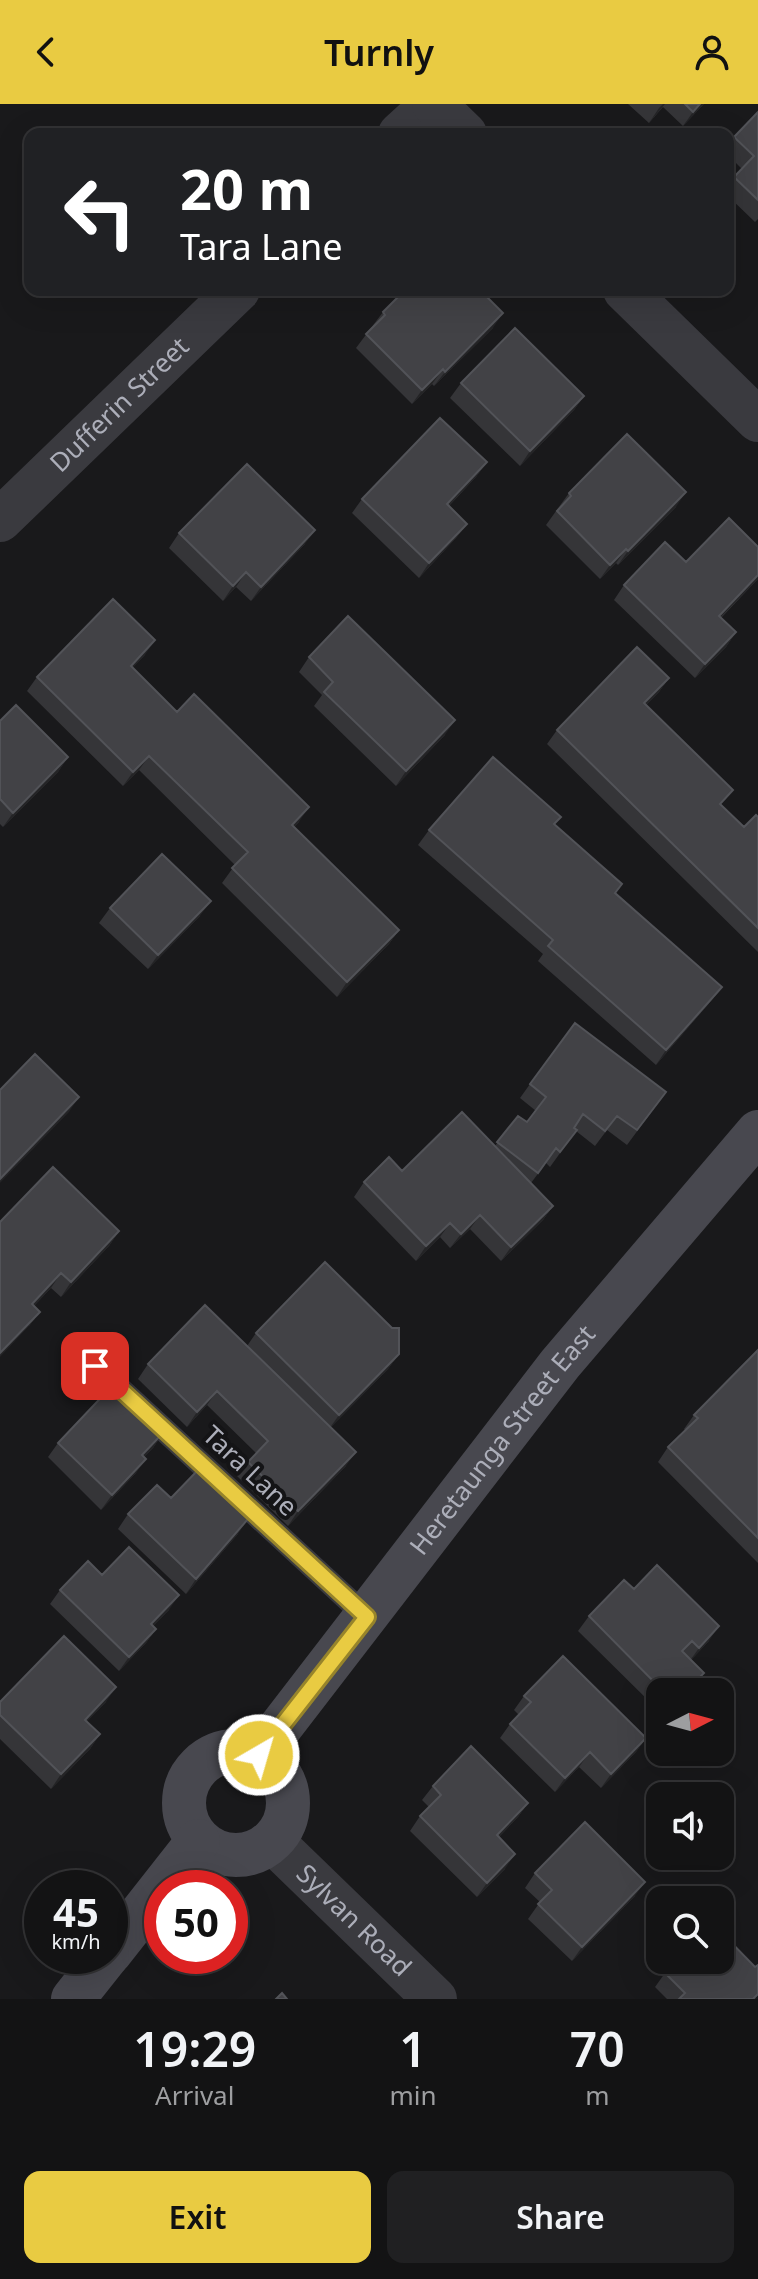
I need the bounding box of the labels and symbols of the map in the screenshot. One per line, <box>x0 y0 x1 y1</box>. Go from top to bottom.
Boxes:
street label: Dufferin Street <box>41 328 196 480</box>
street label: Heretaunga Street East <box>401 1317 603 1562</box>
pin <box>61 1332 129 1400</box>
street label: Tara Lane <box>195 1417 306 1523</box>
north arrow <box>646 1678 734 1766</box>
position arrow <box>217 1713 301 1797</box>
street label: Sylvan Road <box>289 1855 420 1984</box>
speed limit sign: 50 <box>144 1870 248 1974</box>

